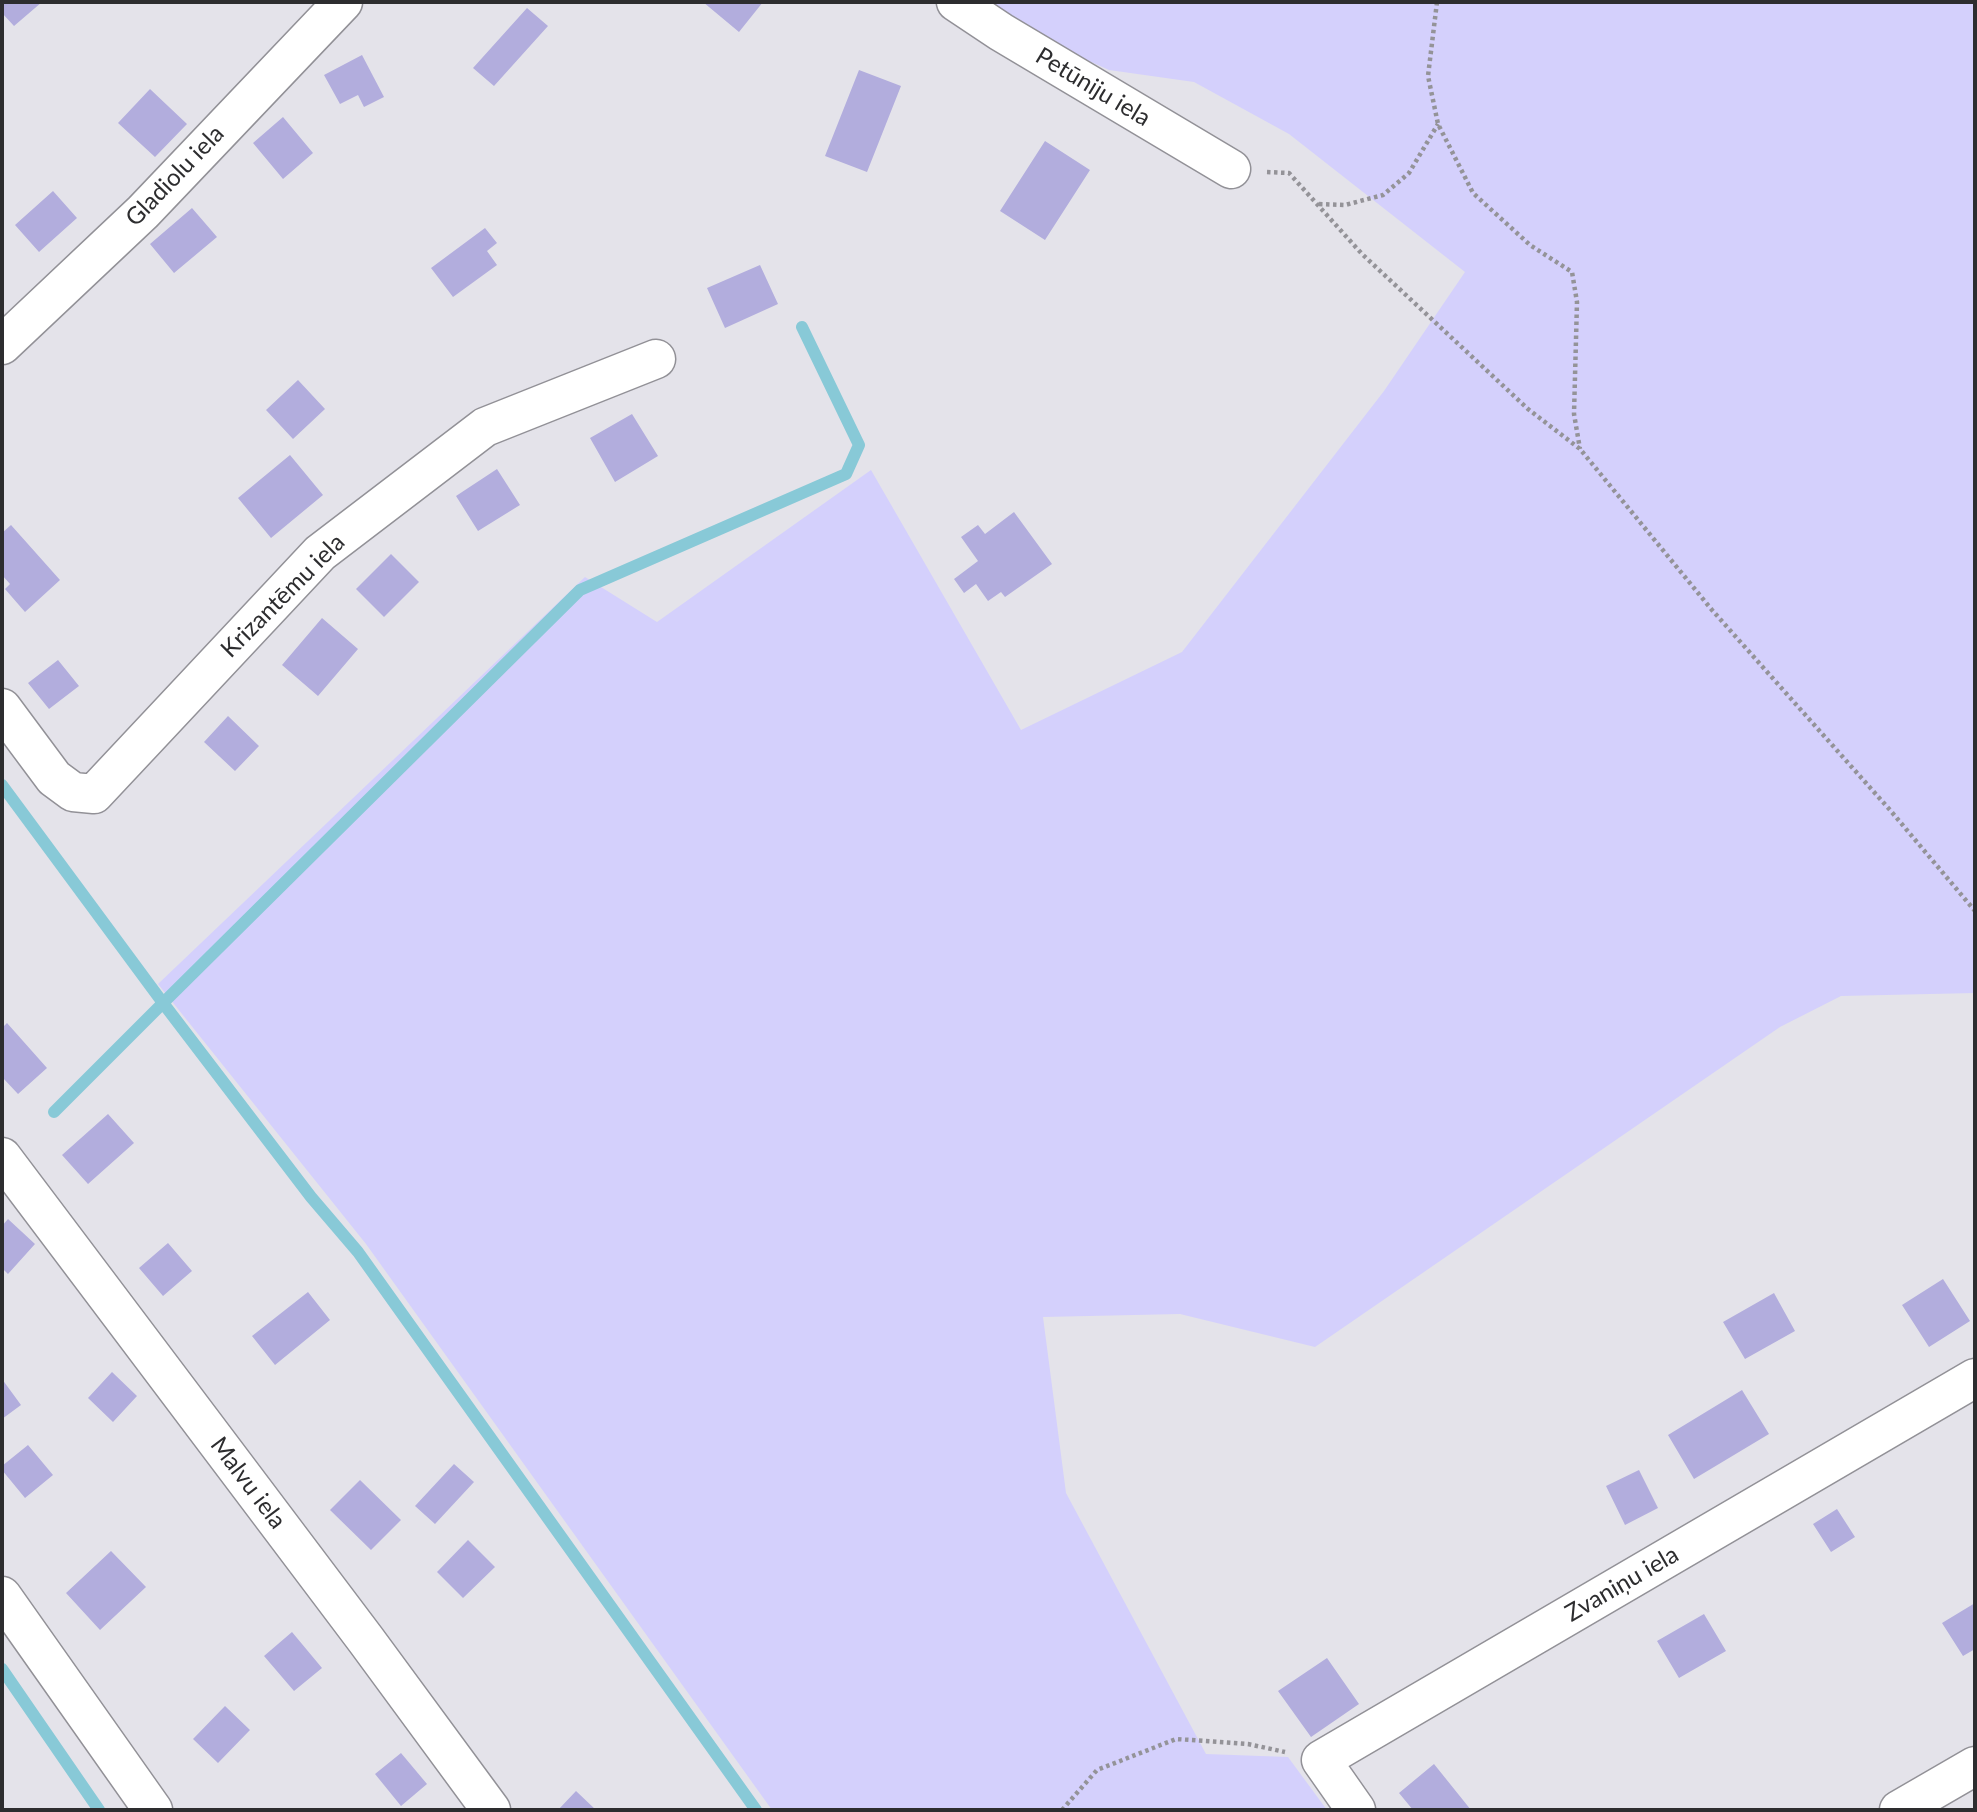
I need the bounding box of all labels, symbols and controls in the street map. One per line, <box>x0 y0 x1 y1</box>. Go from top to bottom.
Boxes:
street label: Petūniju iela <box>1030 41 1156 133</box>
street label: Gladiolu iela <box>120 120 230 232</box>
street label: Krizantēmu iela <box>215 528 351 664</box>
street label: Malvu iela <box>204 1431 292 1535</box>
street label: Zvaniņu iela <box>1560 1540 1684 1628</box>

